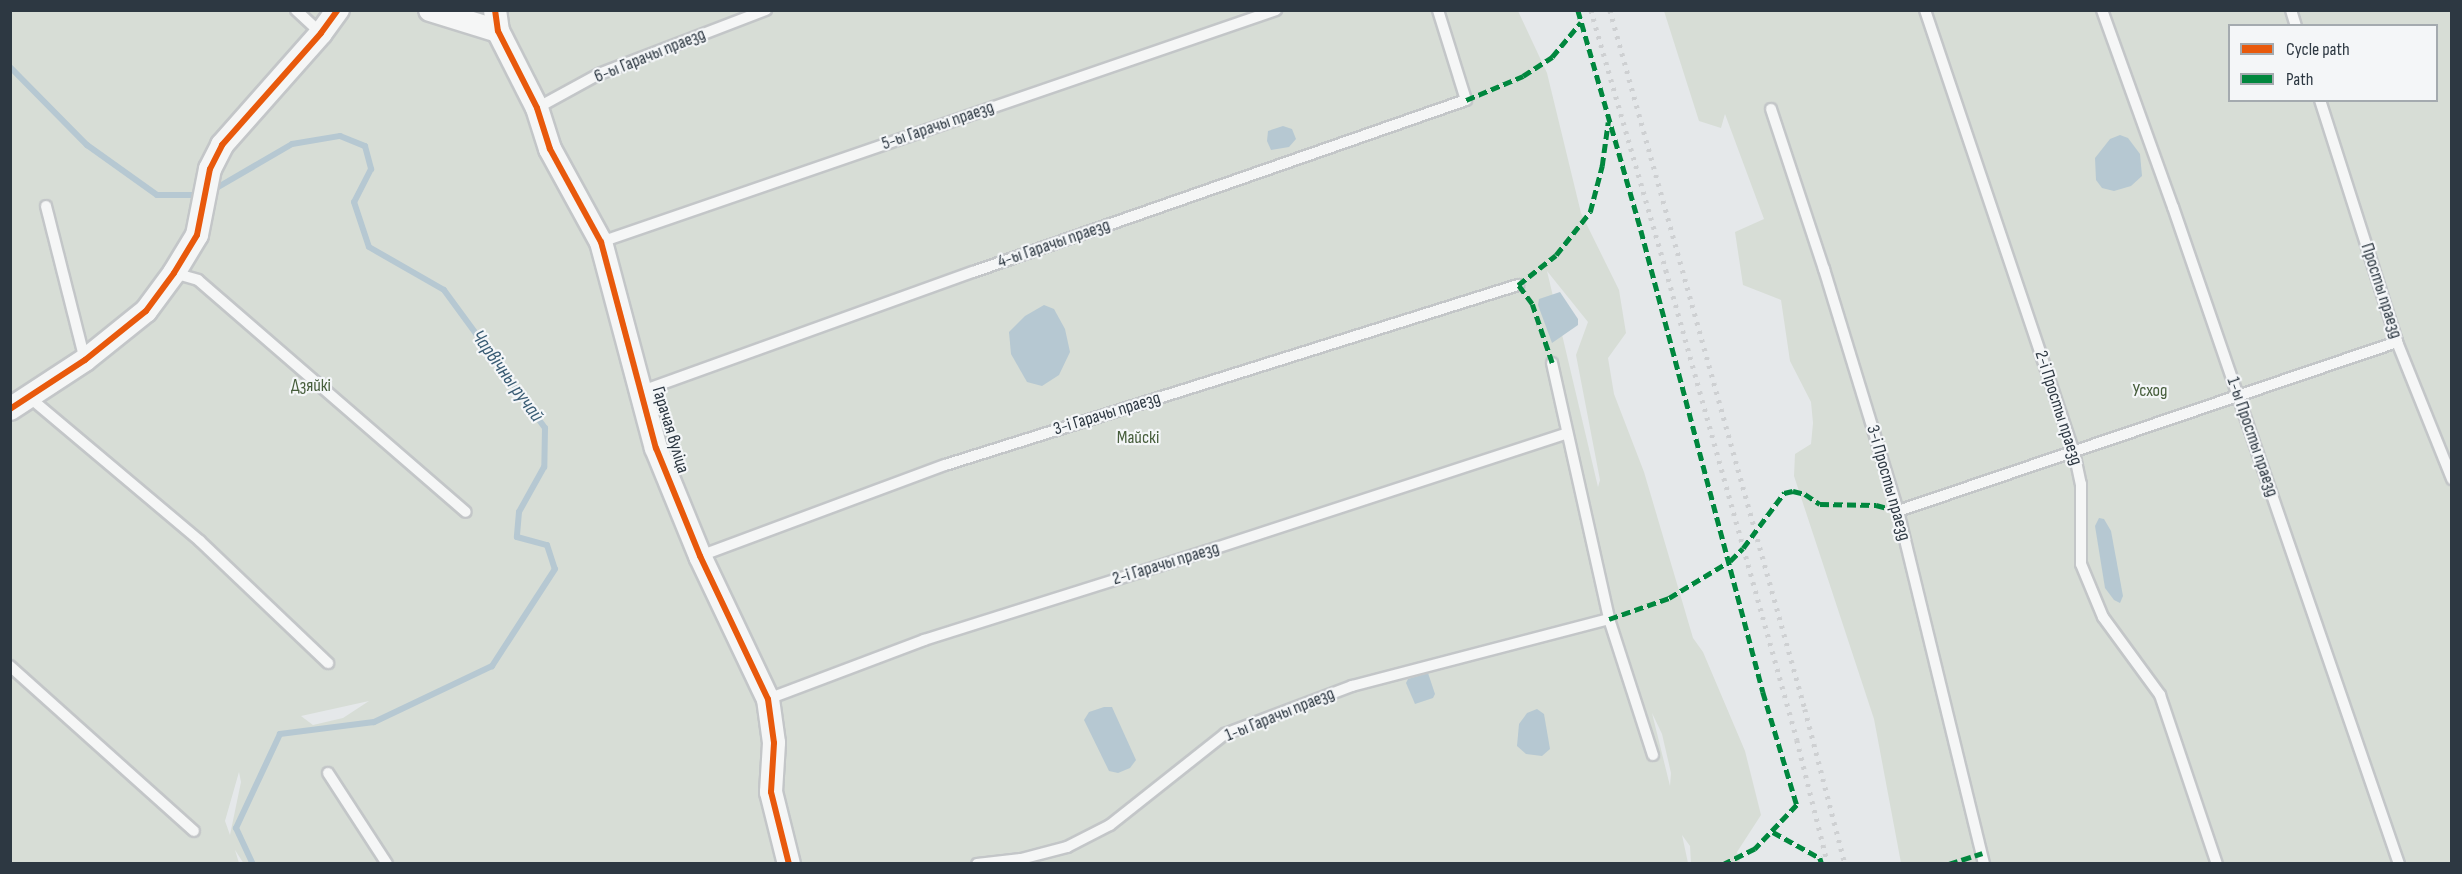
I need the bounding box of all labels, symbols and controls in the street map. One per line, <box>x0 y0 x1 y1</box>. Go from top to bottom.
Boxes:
street label: 6-ы Гарачы праезд <box>591 24 709 88</box>
legend <box>2228 24 2438 102</box>
text: Cycle path <box>2286 39 2350 60</box>
text: Path <box>2286 69 2314 90</box>
street label: 5-ы Гарачы праезд <box>879 97 997 155</box>
street label: 4-ы Гарачы праезд <box>995 215 1113 273</box>
street label: Просты праезд <box>2355 241 2407 341</box>
water label: Чарвічны ручай <box>466 325 548 427</box>
street label: 2-і Просты праезд <box>2029 348 2087 468</box>
street label: 1-ы Просты праезд <box>2221 374 2283 500</box>
park label: Дзяйкі <box>291 375 331 397</box>
park label: Усход <box>2132 380 2168 402</box>
street label: Гарачая вуліца <box>647 384 693 476</box>
street label: 3-і Гарачы праезд <box>1051 387 1163 441</box>
street label: 3-і Просты праезд <box>1861 423 1915 543</box>
park label: Майскі <box>1117 427 1159 449</box>
street label: 2-і Гарачы праезд <box>1110 538 1222 590</box>
street label: 1-ы Гарачы праезд <box>1222 683 1338 747</box>

